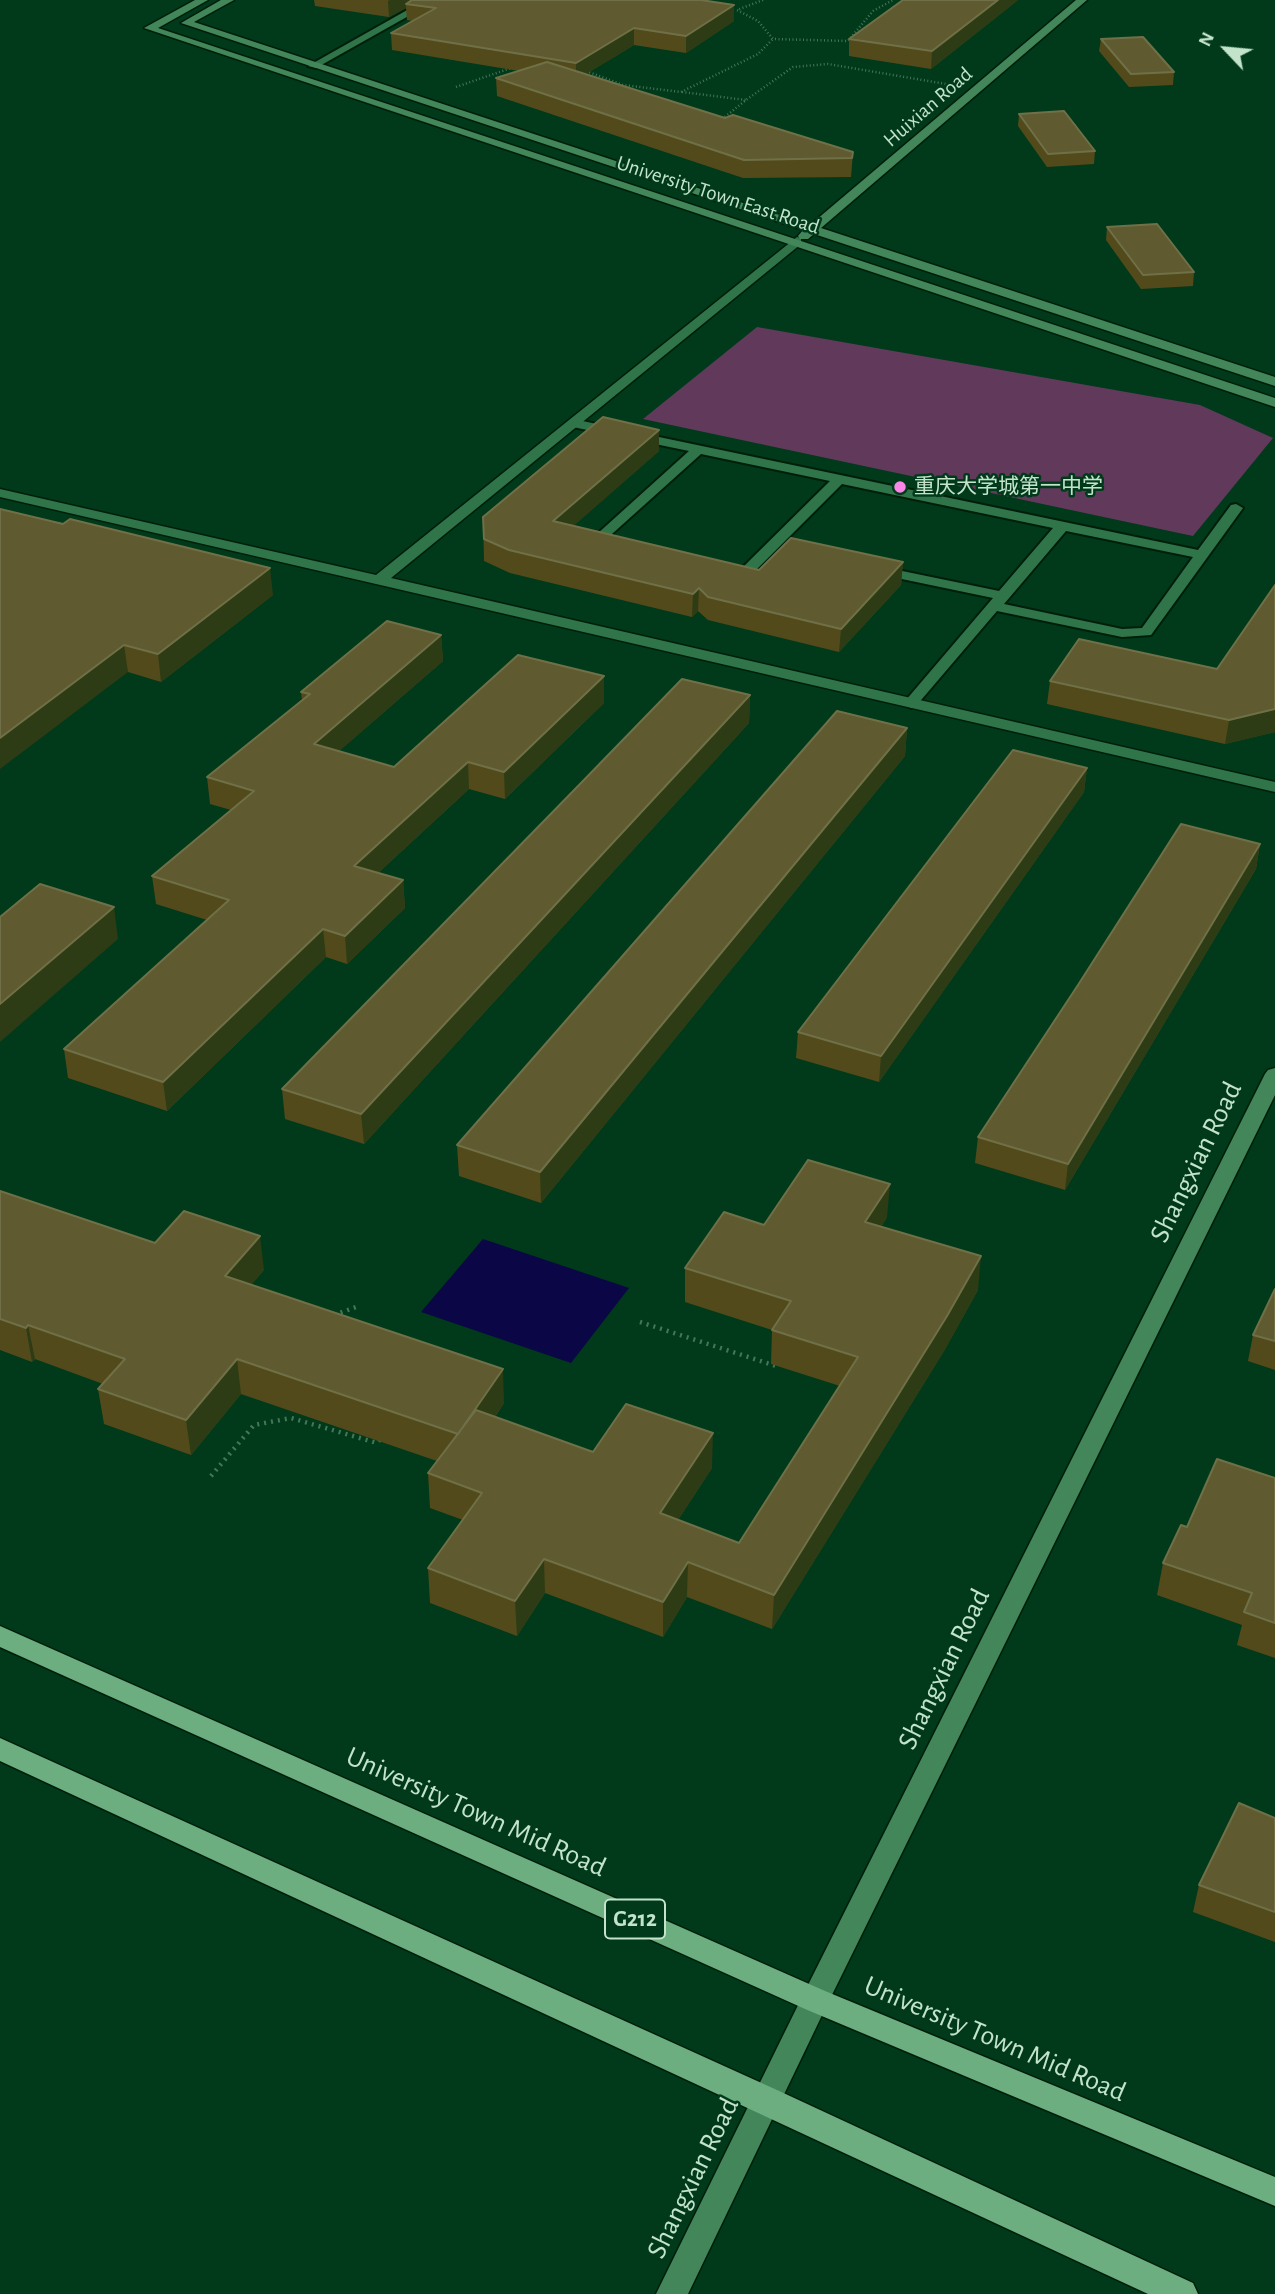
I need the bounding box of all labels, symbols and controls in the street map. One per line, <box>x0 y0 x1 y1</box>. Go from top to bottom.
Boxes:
north arrow <box>1191 14 1261 84</box>
text: N <box>1195 29 1218 50</box>
street label: Huixian Road <box>878 61 978 153</box>
street label: University Town East Road <box>613 150 823 240</box>
place label: 重庆大学城第一中学 <box>914 474 1103 500</box>
marker: 重庆大学城第一中学 <box>892 479 908 495</box>
street label: Shangxian Road <box>1143 1076 1249 1248</box>
street label: Shangxian Road <box>891 1583 997 1755</box>
street label: University Town Mid Road <box>341 1739 611 1885</box>
road number: G212 <box>605 1900 665 1938</box>
street label: University Town Mid Road <box>859 1969 1131 2109</box>
street label: Shangxian Road <box>640 2092 746 2264</box>

